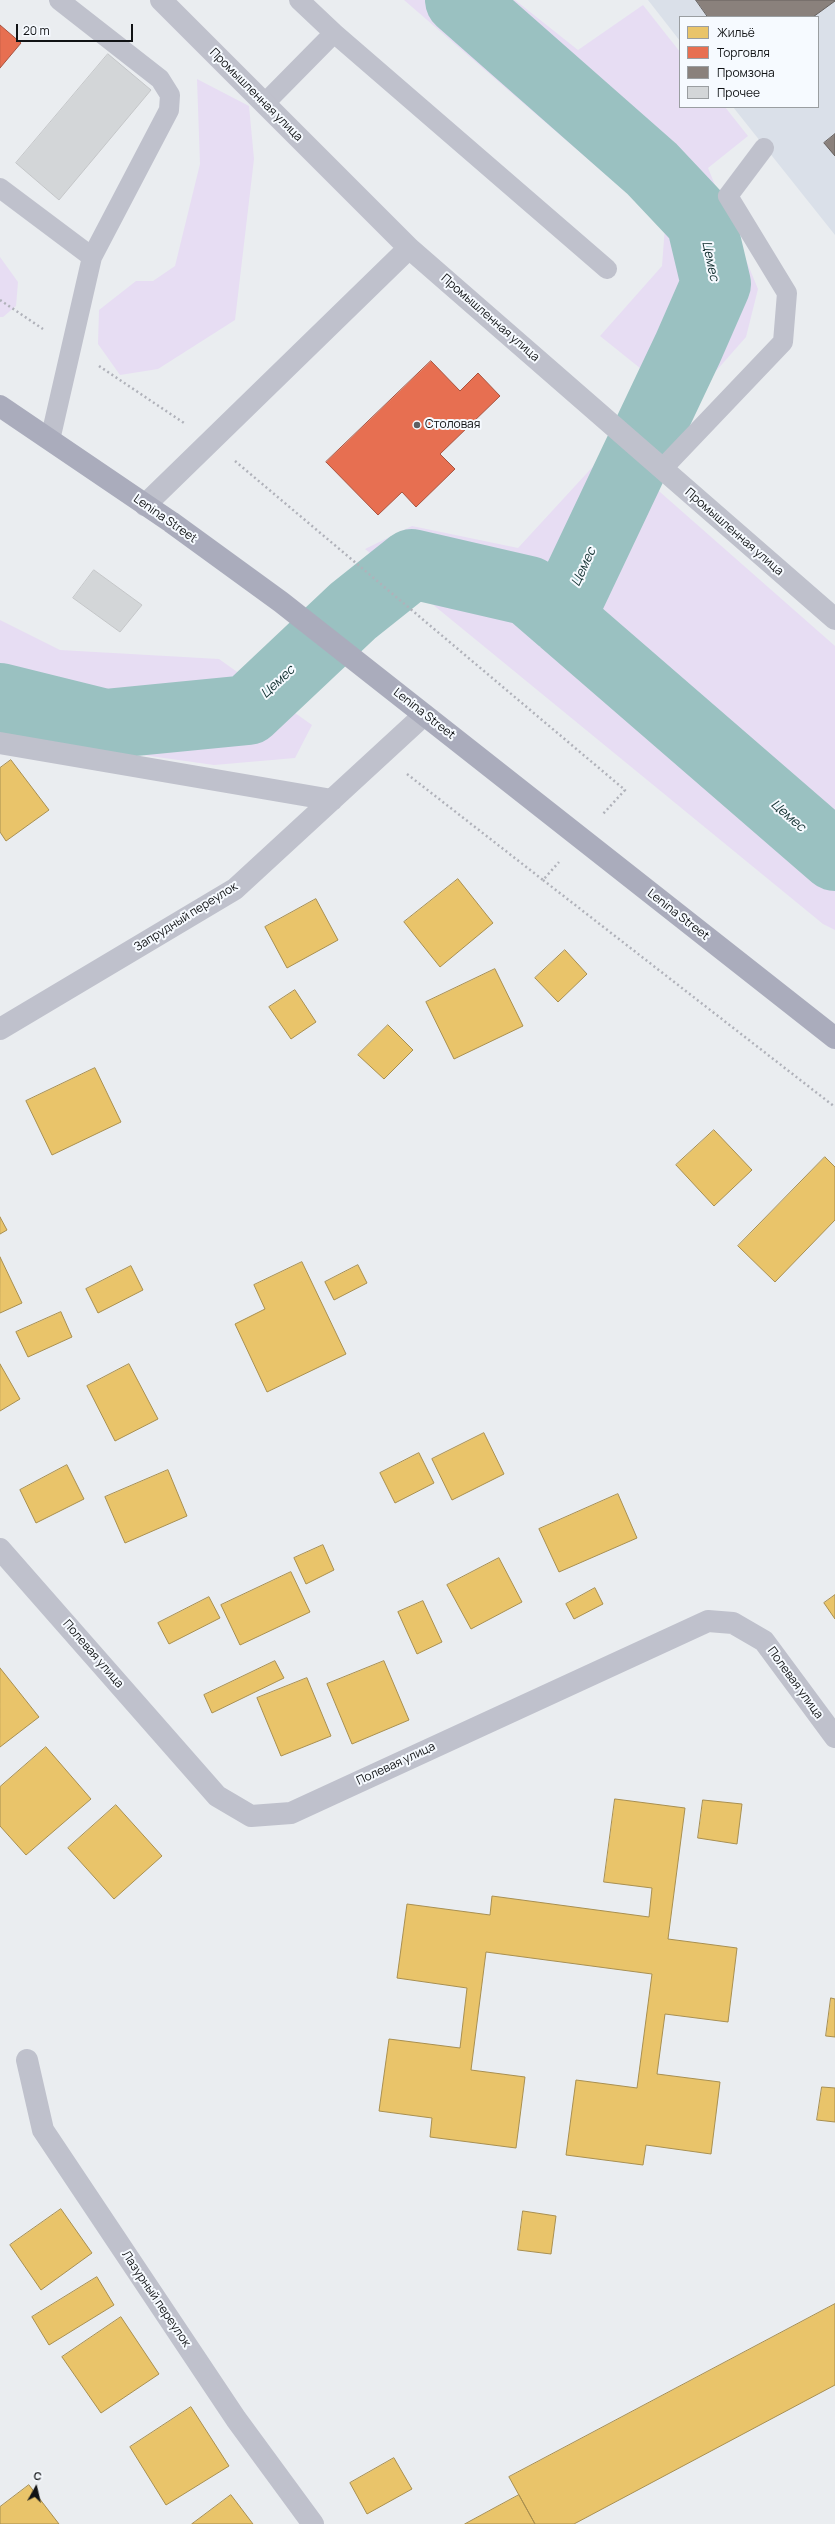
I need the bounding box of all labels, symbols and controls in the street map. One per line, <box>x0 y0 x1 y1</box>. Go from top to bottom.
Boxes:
scale bar <box>18 16 135 42</box>
legend <box>679 16 819 108</box>
text: 20 m <box>23 22 50 39</box>
text: Жильё <box>717 24 755 41</box>
text: Торговля <box>717 44 770 61</box>
street label: Промышленная улица <box>206 45 306 145</box>
text: Промзона <box>717 64 775 81</box>
text: Прочее <box>717 84 760 101</box>
water label: Цемес <box>698 240 722 282</box>
street label: Промышленная улица <box>438 271 542 365</box>
place label: Столовая <box>425 418 480 432</box>
marker: Столовая <box>412 420 422 430</box>
street label: Промышленная улица <box>682 485 786 579</box>
street label: Lenina Street <box>130 492 200 546</box>
water label: Цемес <box>568 545 600 589</box>
water label: Цемес <box>258 662 298 702</box>
street label: Lenina Street <box>390 685 458 743</box>
water label: Цемес <box>768 797 808 835</box>
street label: Запрудный переулок <box>132 879 240 955</box>
street label: Lenina Street <box>644 886 712 944</box>
street label: Полевая улица <box>60 1617 126 1691</box>
street label: Полевая улица <box>764 1644 826 1722</box>
street label: Полевая улица <box>354 1739 438 1789</box>
street label: Лазурный переулок <box>118 2248 194 2350</box>
north arrow <box>16 2468 56 2508</box>
text: С <box>33 2468 43 2484</box>

